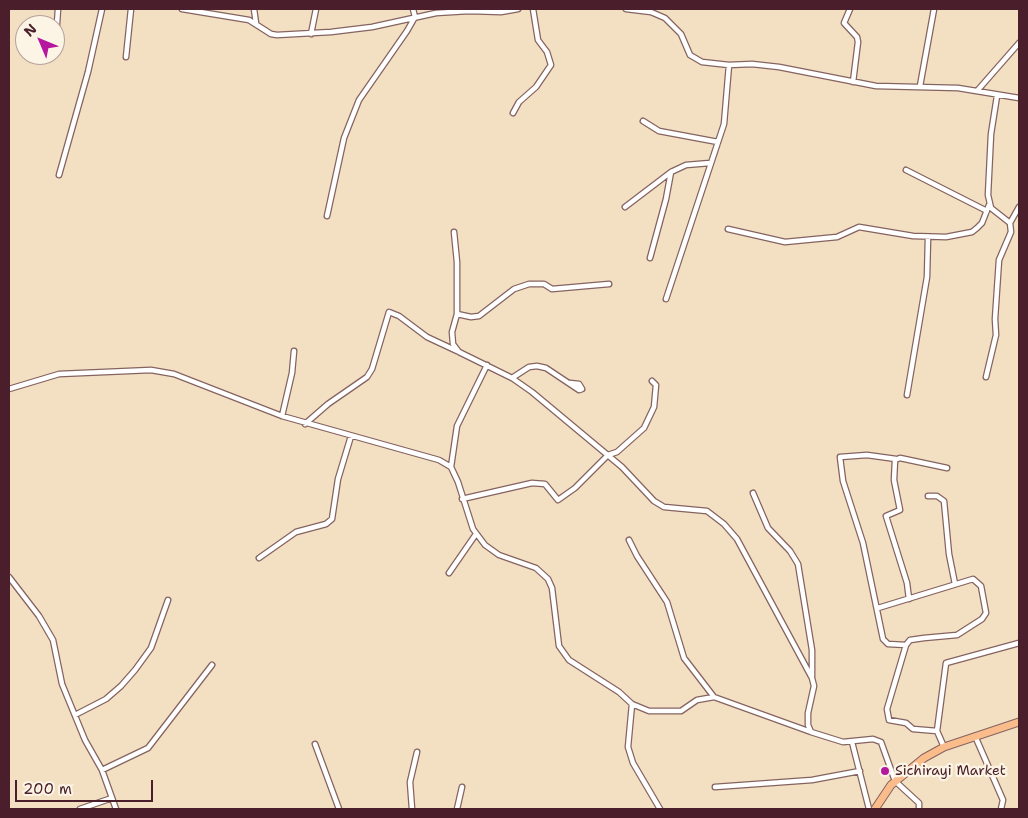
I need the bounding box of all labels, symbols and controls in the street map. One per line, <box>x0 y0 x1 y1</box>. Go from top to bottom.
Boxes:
north arrow <box>15 15 65 65</box>
text: N <box>20 20 40 40</box>
place label: Sichirayi Market <box>895 763 1006 779</box>
marker: Sichirayi Market <box>879 765 891 777</box>
scale bar <box>18 770 155 802</box>
text: 200 m <box>23 779 72 799</box>

